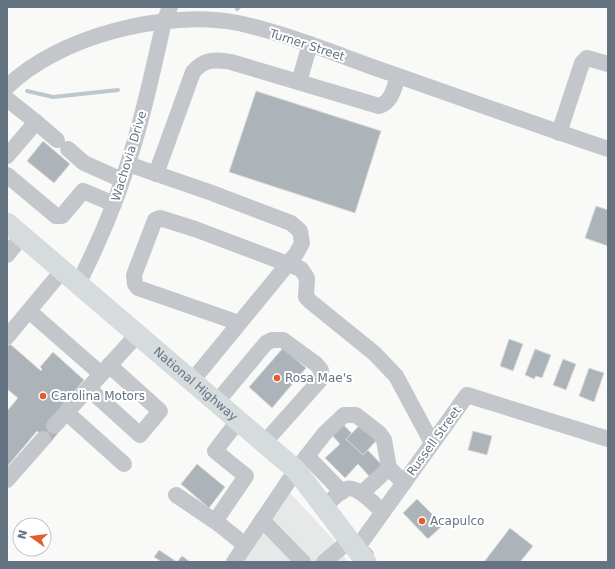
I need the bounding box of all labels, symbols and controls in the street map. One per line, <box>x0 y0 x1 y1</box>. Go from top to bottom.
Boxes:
street label: Turner Street <box>267 26 347 64</box>
street label: Wachovia Drive <box>109 109 149 203</box>
street label: National Highway <box>151 344 240 424</box>
place label: Rosa Mae's <box>285 371 352 385</box>
marker: Rosa Mae's <box>272 373 282 383</box>
place label: Carolina Motors <box>51 389 145 403</box>
marker: Carolina Motors <box>38 391 48 401</box>
street label: Russell Street <box>404 403 464 478</box>
place label: Acapulco <box>430 514 484 528</box>
marker: Acapulco <box>417 516 427 526</box>
north arrow <box>12 517 52 557</box>
text: N <box>15 529 30 541</box>

